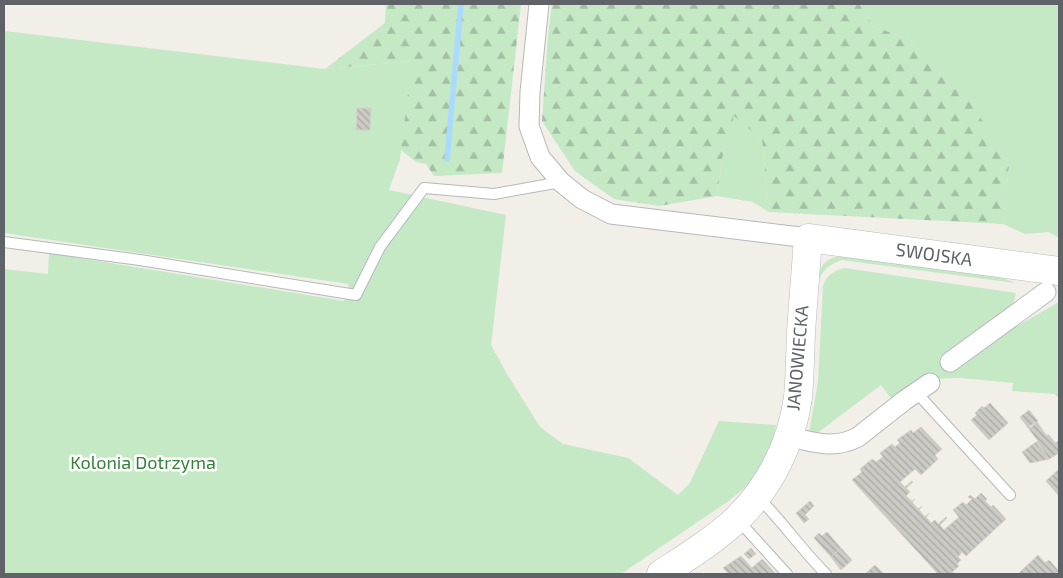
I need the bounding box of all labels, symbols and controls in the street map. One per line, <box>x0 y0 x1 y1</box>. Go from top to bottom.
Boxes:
street label: SWOJSKA <box>895 238 975 270</box>
street label: JANOWIECKA <box>781 303 813 412</box>
park label: Kolonia Dotrzyma <box>70 451 216 473</box>

